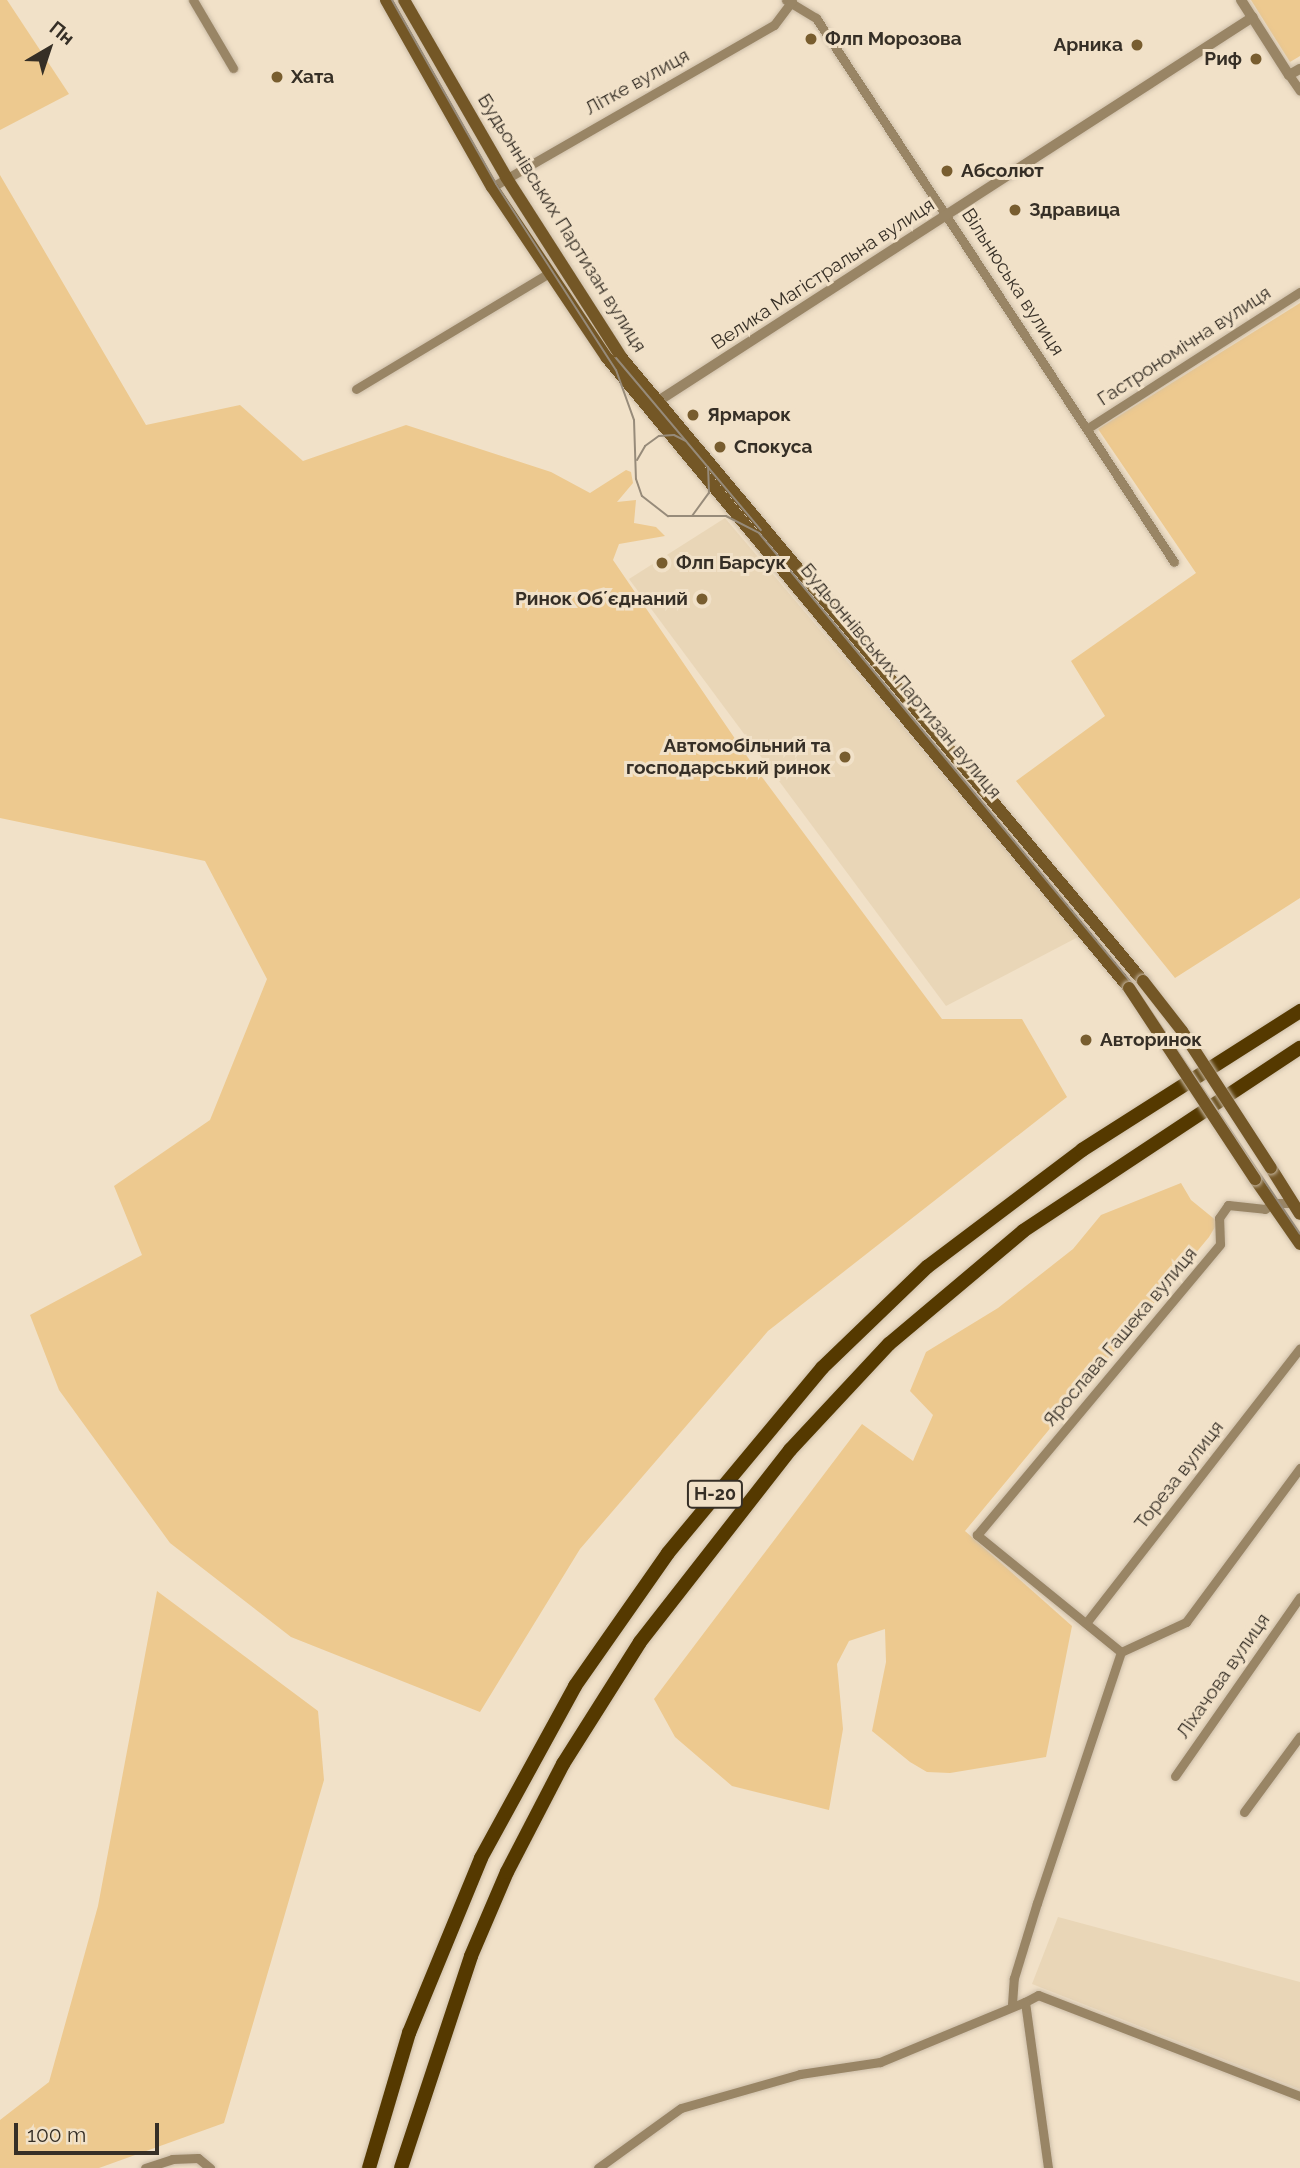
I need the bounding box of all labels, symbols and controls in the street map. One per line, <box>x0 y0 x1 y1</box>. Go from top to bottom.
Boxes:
north arrow <box>14 14 84 84</box>
text: Пн <box>45 16 79 49</box>
place label: Флп Морозова <box>825 28 962 50</box>
marker: Флп Морозова <box>803 31 819 47</box>
place label: Арника <box>1053 34 1123 56</box>
marker: Арника <box>1129 37 1145 53</box>
street label: Літке вулиця <box>581 44 693 120</box>
place label: Риф <box>1204 48 1242 70</box>
marker: Риф <box>1248 51 1264 67</box>
place label: Хата <box>291 66 334 88</box>
marker: Хата <box>269 69 285 85</box>
street label: Будьоннівських Партизан вулиця <box>473 90 651 356</box>
place label: Абсолют <box>961 160 1044 182</box>
marker: Абсолют <box>939 163 955 179</box>
street label: Велика Магістральна вулиця <box>707 193 939 355</box>
place label: Здравица <box>1029 199 1120 221</box>
marker: Здравица <box>1007 202 1023 218</box>
street label: Вільнюська вулиця <box>957 204 1069 360</box>
street label: Гастрономічна вулиця <box>1093 281 1275 411</box>
place label: Ярмарок <box>707 404 791 426</box>
marker: Ярмарок <box>685 407 701 423</box>
place label: Спокуса <box>734 436 812 458</box>
marker: Спокуса <box>712 439 728 455</box>
place label: Флп Барсук <box>676 552 786 574</box>
marker: Флп Барсук <box>654 555 670 571</box>
street label: Будьоннівських Партизан вулиця <box>796 559 1006 803</box>
place label: Ринок Обʼєднаний <box>515 588 688 610</box>
marker: Ринок Обʼєднаний <box>694 591 710 607</box>
place label: Автомобільний та господарський ринок <box>626 735 831 779</box>
marker: Автомобільний та господарський ринок <box>837 749 853 765</box>
place label: Авторинок <box>1100 1029 1202 1051</box>
marker: Авторинок <box>1078 1032 1094 1048</box>
street label: Ярослава Гашека вулиця <box>1038 1243 1202 1431</box>
street label: Тореза вулиця <box>1130 1416 1228 1534</box>
road number: Н-20 <box>685 1479 745 1508</box>
street label: Ліхачова вулиця <box>1171 1609 1275 1743</box>
scale bar <box>18 2108 163 2152</box>
text: 100 m <box>27 2122 86 2147</box>

